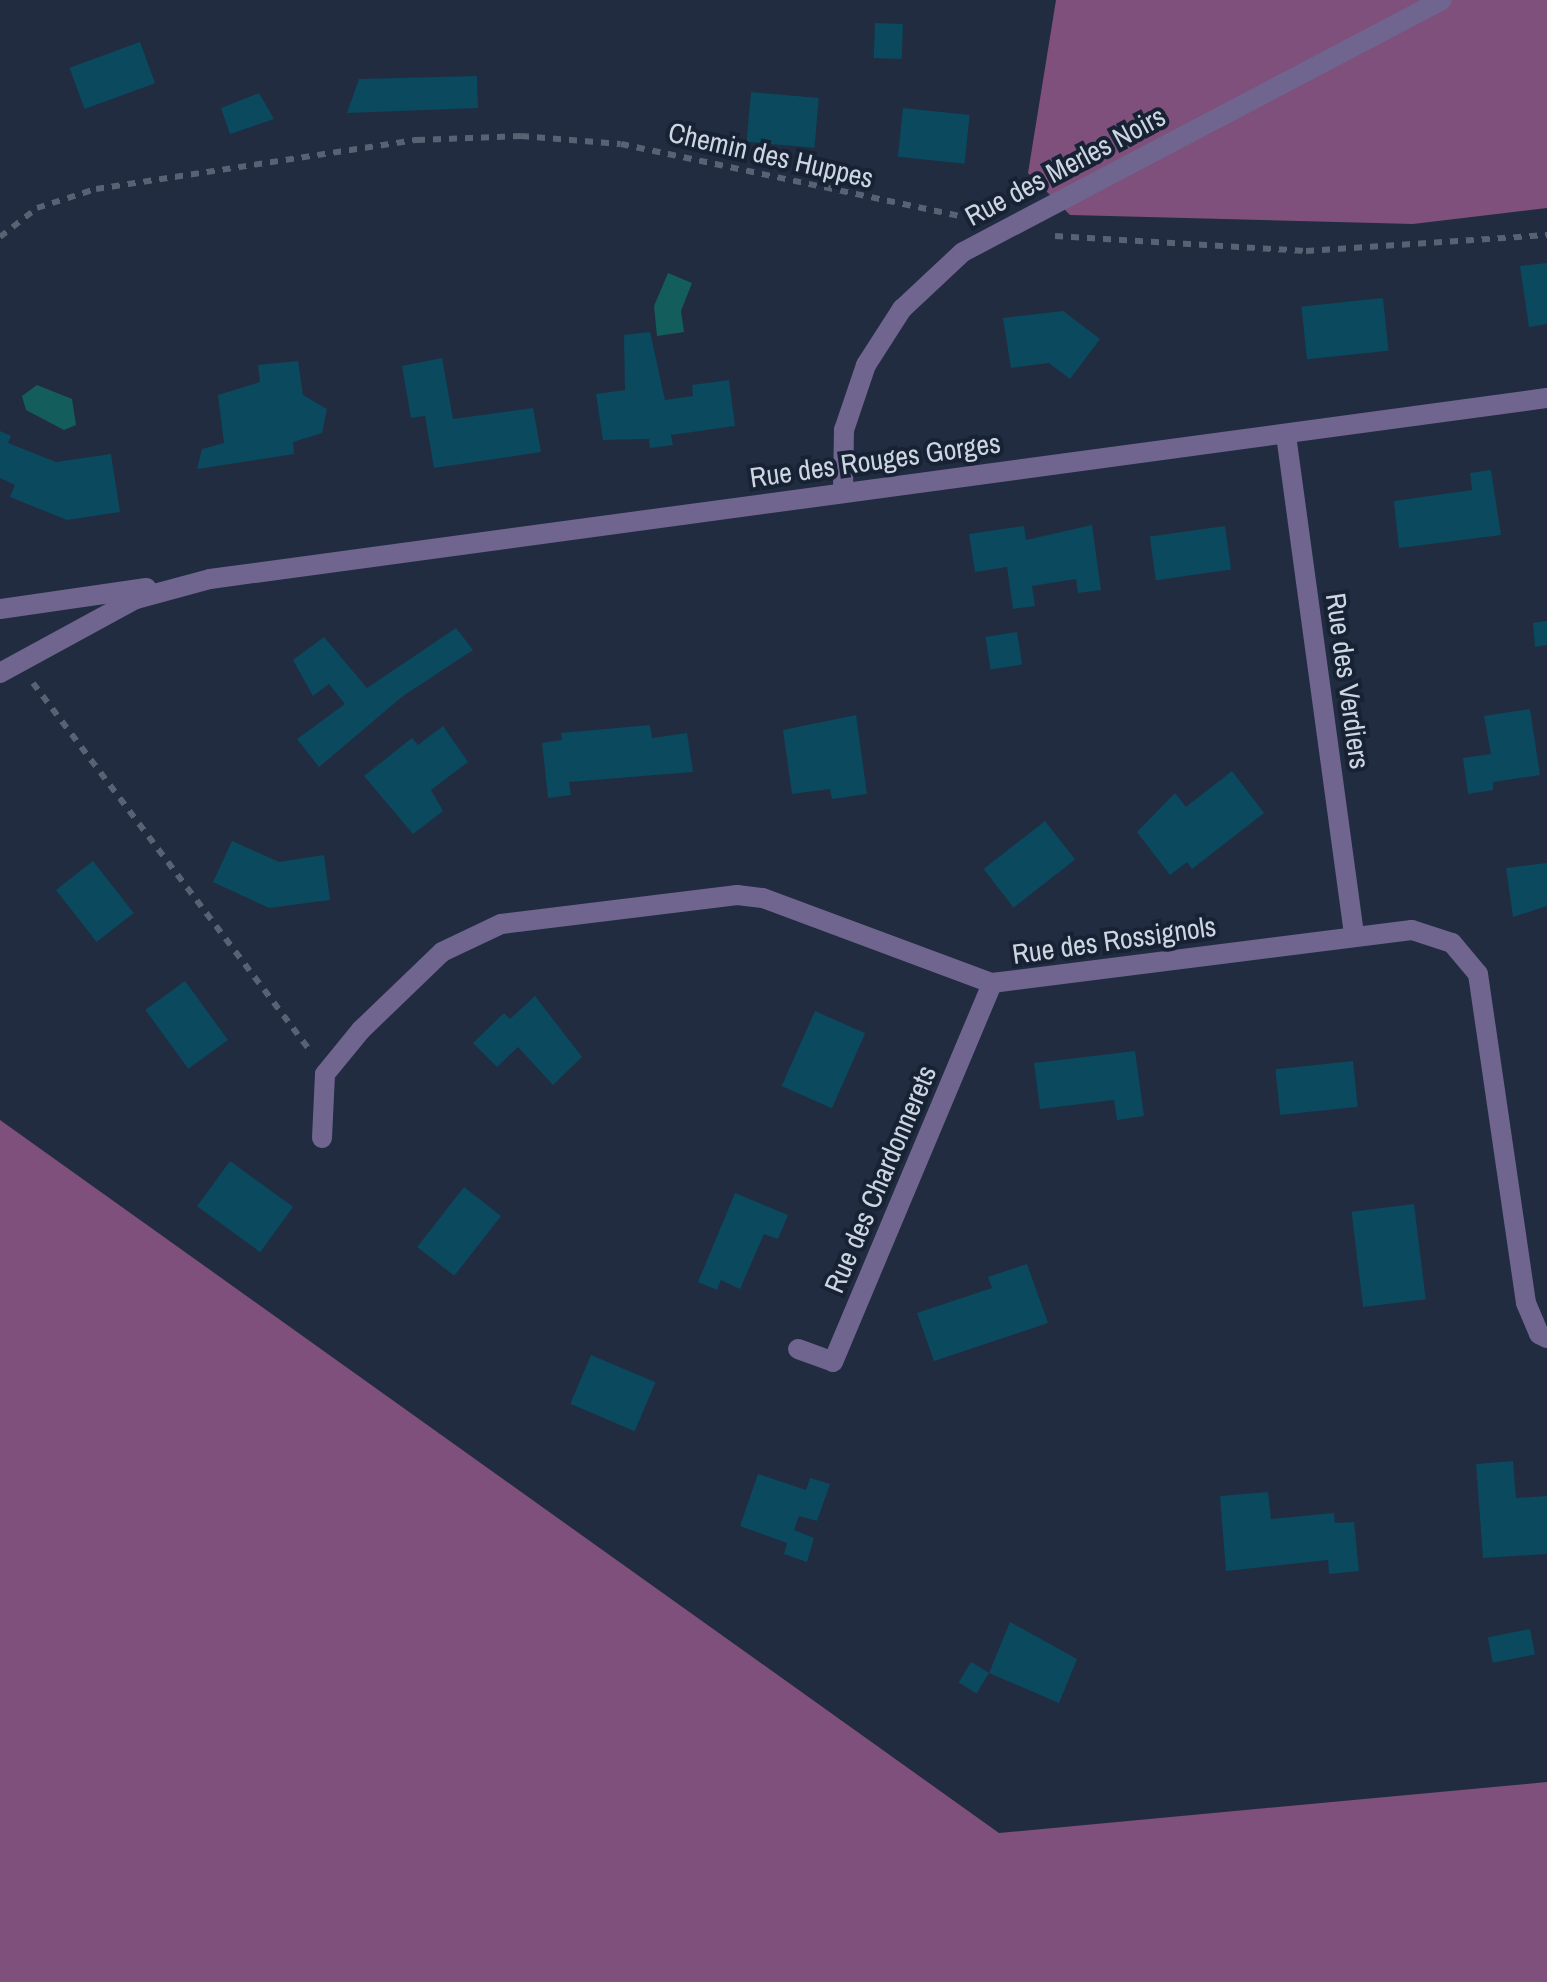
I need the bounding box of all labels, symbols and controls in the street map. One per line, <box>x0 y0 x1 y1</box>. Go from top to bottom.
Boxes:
street label: Rue des Merles Noirs <box>959 99 1171 233</box>
street label: Chemin des Huppes <box>665 115 877 195</box>
street label: Rue des Rouges Gorges <box>748 426 1002 494</box>
street label: Rue des Verdiers <box>1319 591 1377 771</box>
street label: Rue des Rossignols <box>1010 909 1218 971</box>
street label: Rue des Chardonnerets <box>817 1060 943 1298</box>

